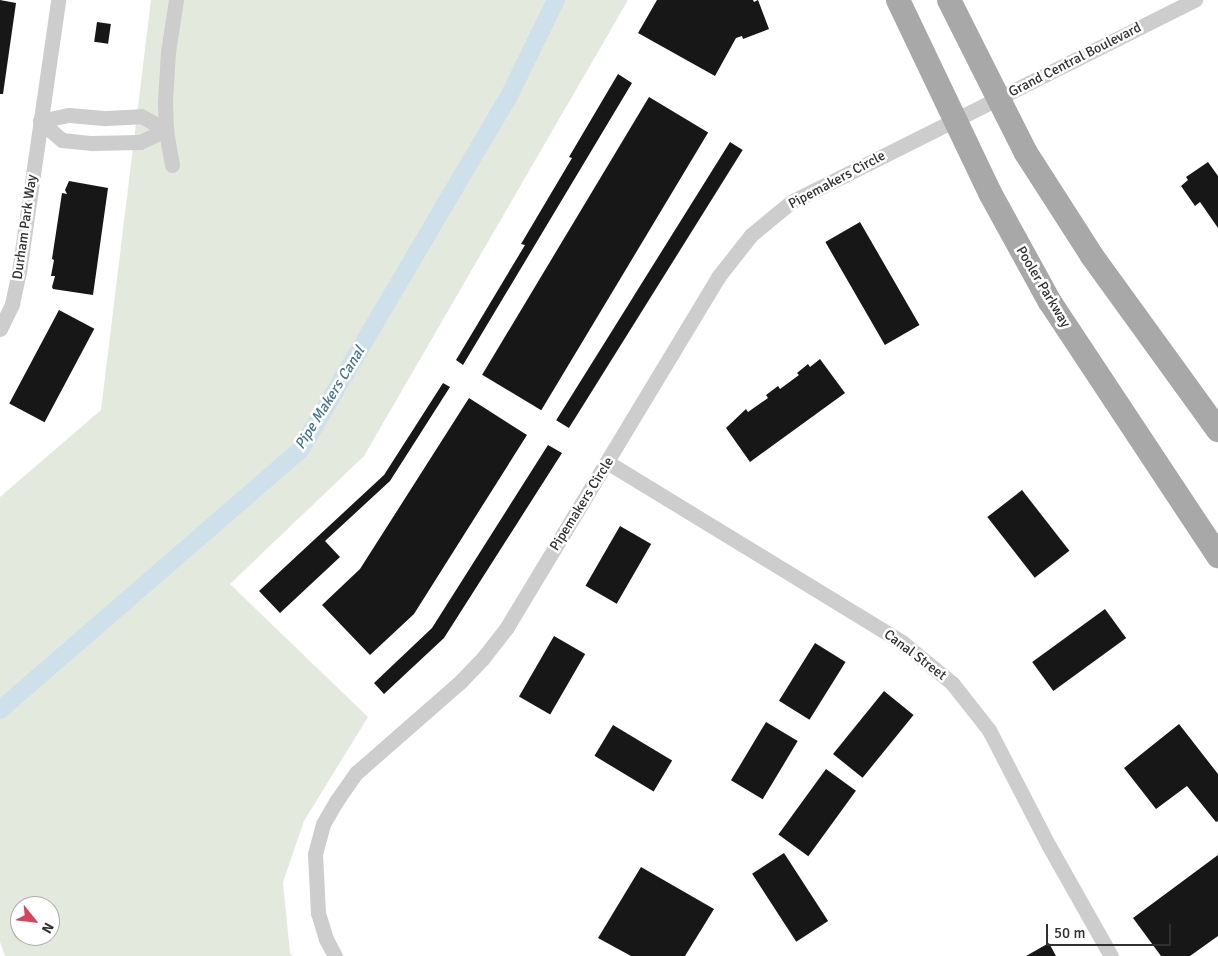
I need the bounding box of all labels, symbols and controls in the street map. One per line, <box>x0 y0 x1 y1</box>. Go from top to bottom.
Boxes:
street label: Grand Central Boulevard <box>1006 19 1144 101</box>
street label: Pipemakers Circle <box>786 147 888 213</box>
street label: Durham Park Way <box>9 174 41 280</box>
street label: Pooler Parkway <box>1012 243 1074 331</box>
water label: Pipe Makers Canal <box>291 343 369 453</box>
street label: Pipemakers Circle <box>546 454 618 554</box>
street label: Canal Street <box>880 626 950 684</box>
north arrow <box>10 896 60 946</box>
scale bar <box>1048 914 1173 946</box>
text: N <box>38 920 57 936</box>
text: 50 m <box>1054 924 1085 942</box>

